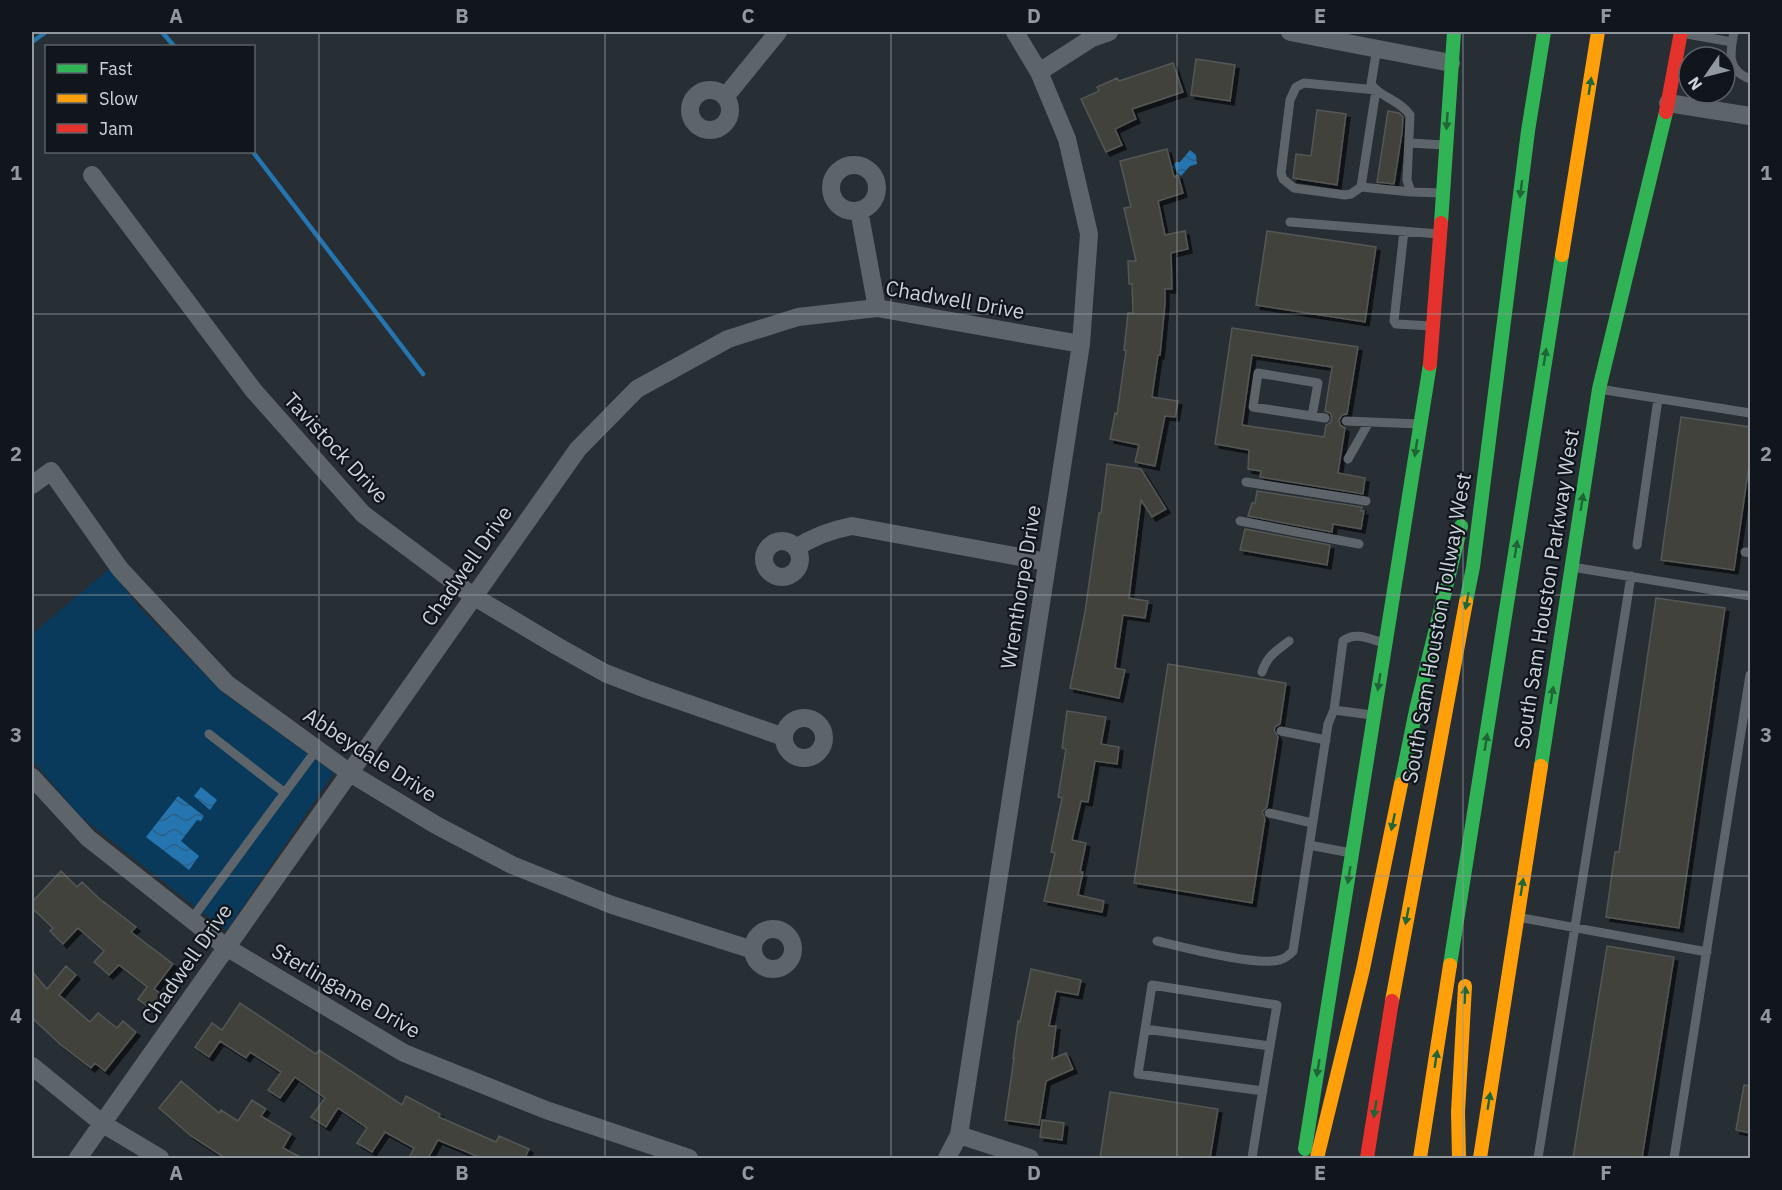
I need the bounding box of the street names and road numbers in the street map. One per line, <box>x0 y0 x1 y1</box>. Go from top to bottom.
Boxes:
street label: Chadwell Drive <box>883 273 1027 325</box>
street label: Tavistock Drive <box>278 386 395 509</box>
street label: South Sam Houston Parkway West <box>1507 427 1585 751</box>
street label: South Sam Houston Tollway West <box>1395 470 1477 785</box>
street label: Chadwell Drive <box>414 500 518 631</box>
street label: Wrenthorpe Drive <box>993 503 1047 671</box>
street label: Abbeydale Drive <box>298 700 443 808</box>
street label: Chadwell Drive <box>134 898 238 1029</box>
street label: Sterlingame Drive <box>267 936 426 1044</box>

